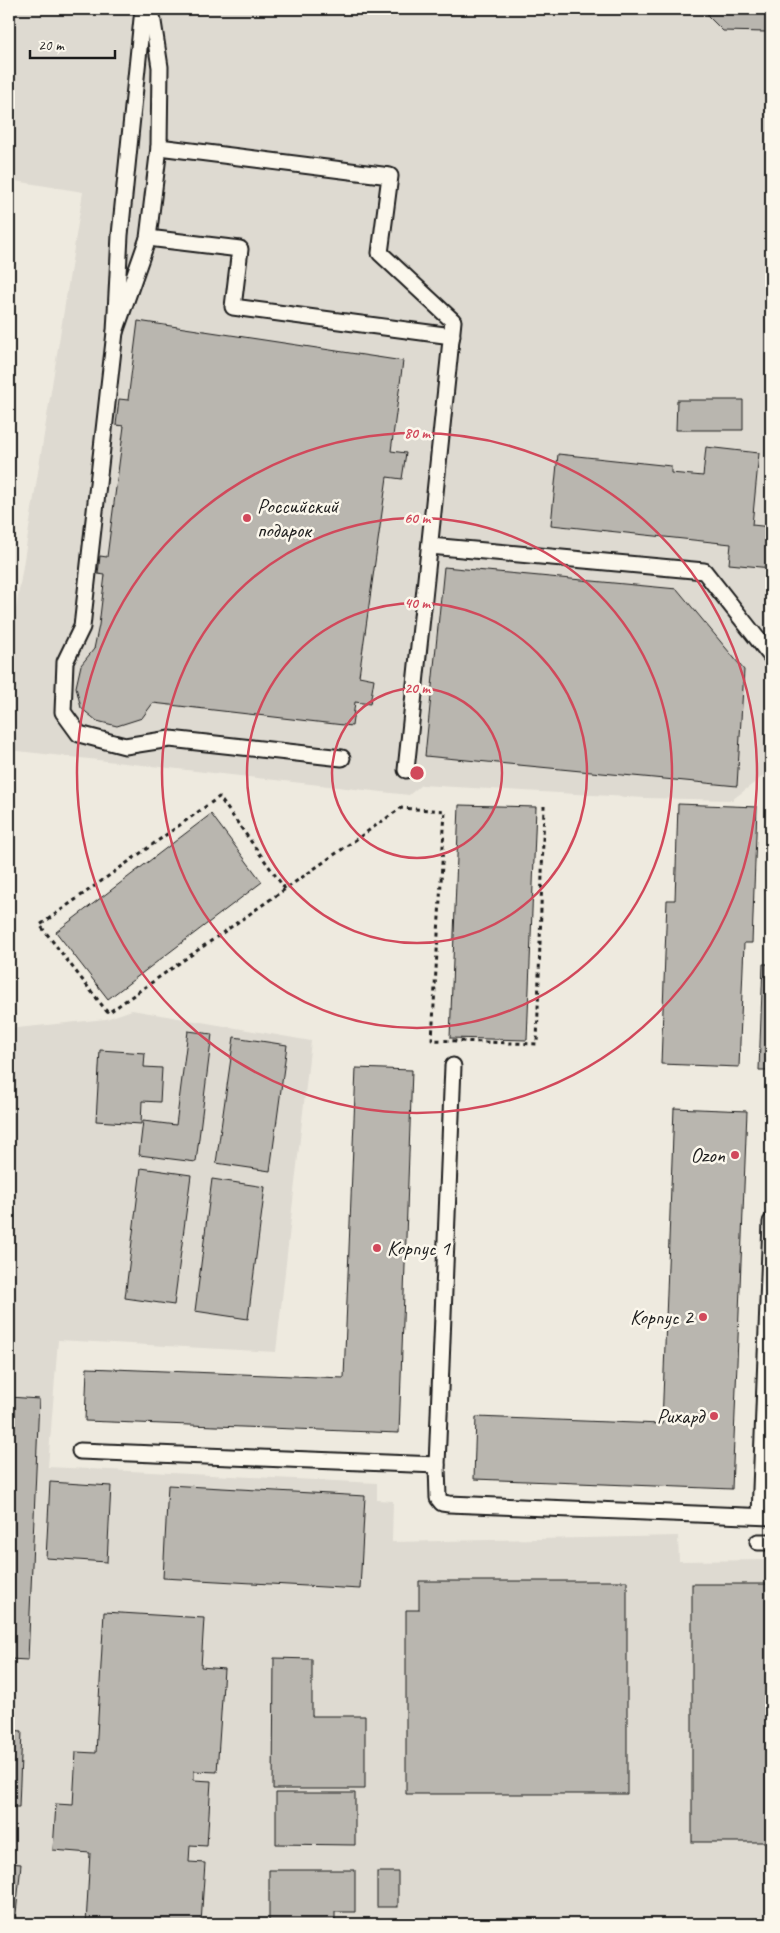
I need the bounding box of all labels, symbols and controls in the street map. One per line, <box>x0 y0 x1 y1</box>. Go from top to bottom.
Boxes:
scale bar <box>30 28 115 60</box>
text: 20 m <box>38 36 65 55</box>
text: 80 m <box>404 424 431 443</box>
place label: Российский подарок <box>257 493 339 543</box>
text: 60 m <box>404 509 431 528</box>
marker: Российский подарок <box>241 512 253 524</box>
text: 40 m <box>404 594 431 613</box>
text: 20 m <box>404 679 431 698</box>
centre of rings <box>408 764 426 782</box>
place label: Ozon <box>690 1142 726 1168</box>
marker: Ozon <box>729 1149 741 1161</box>
place label: Корпус 1 <box>387 1235 452 1261</box>
marker: Корпус 1 <box>371 1242 383 1254</box>
place label: Корпус 2 <box>630 1304 695 1330</box>
marker: Корпус 2 <box>697 1311 709 1323</box>
place label: Рихард <box>657 1403 706 1429</box>
marker: Рихард <box>708 1410 720 1422</box>

